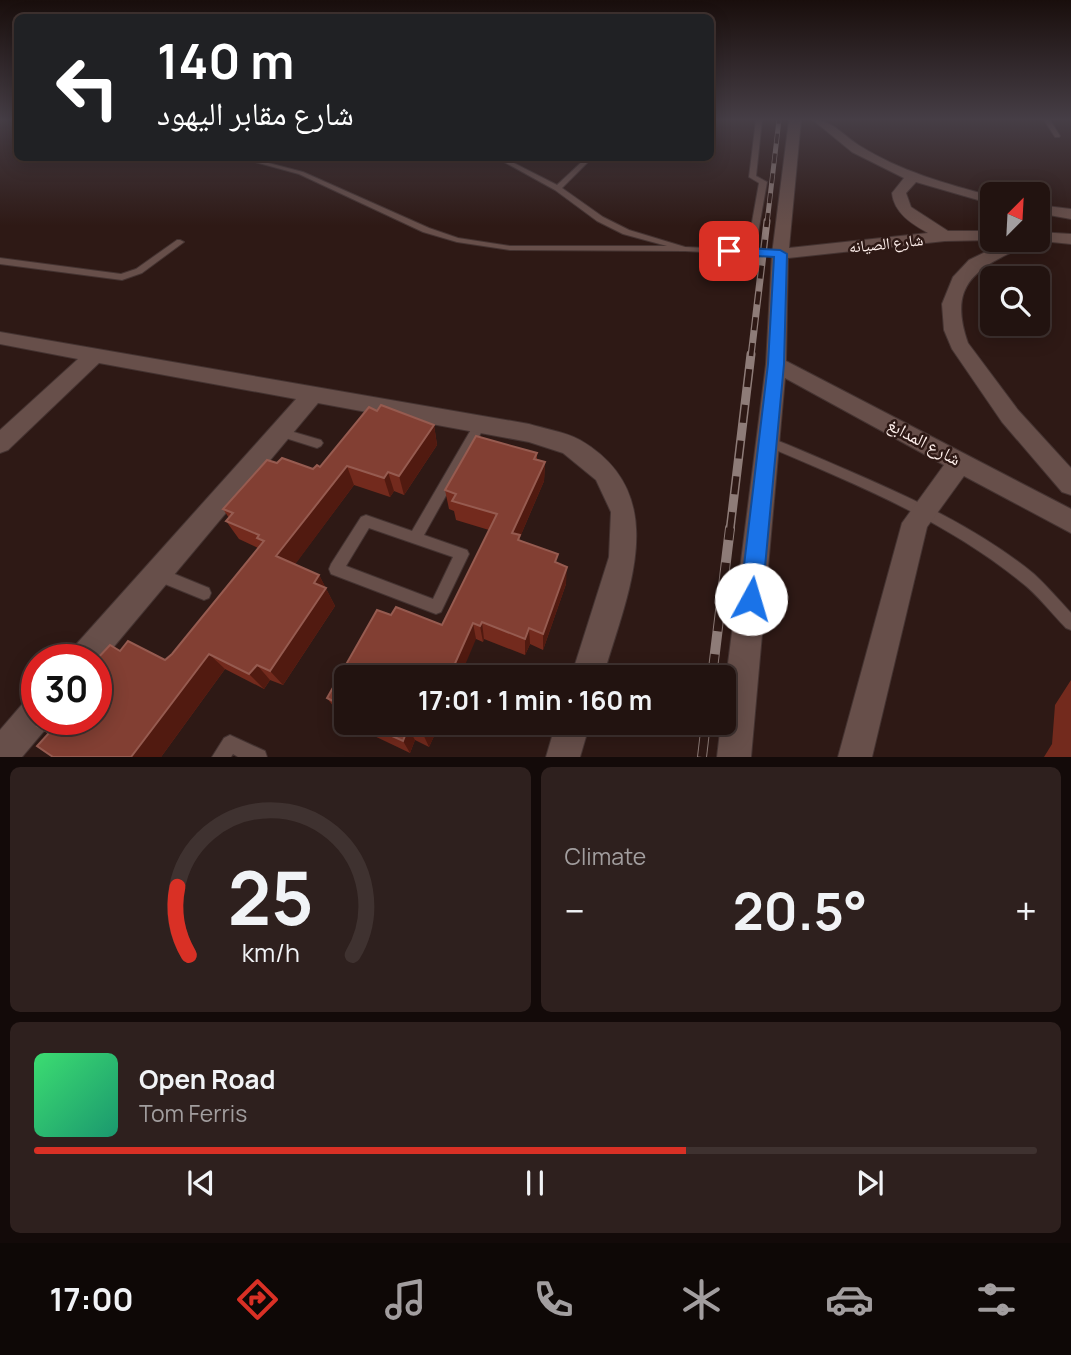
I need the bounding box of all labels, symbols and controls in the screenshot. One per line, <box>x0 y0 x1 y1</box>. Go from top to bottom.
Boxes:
text: 140 m <box>157 27 294 94</box>
icon: left <box>42 42 133 133</box>
text: شارع مقابر اليهود <box>157 91 354 135</box>
north arrow <box>980 182 1050 252</box>
map controls <box>980 182 1050 336</box>
pin <box>699 221 759 281</box>
street label: شارع الصيانه <box>848 228 924 258</box>
icon: arrive <box>710 232 748 270</box>
button: search <box>980 266 1050 336</box>
street label: شارع المدابغ <box>883 412 965 471</box>
position arrow <box>714 562 788 636</box>
speed limit sign: 30 <box>21 644 112 735</box>
text: 17:01 · 1 min · 160 m <box>418 682 652 718</box>
text: Climate <box>565 840 646 872</box>
text: 25 <box>227 848 313 948</box>
text: 20.5° <box>733 875 867 946</box>
text: − <box>565 884 585 936</box>
text: + <box>1015 884 1037 936</box>
text: km/h <box>241 935 299 970</box>
text: Open Road <box>139 1061 275 1097</box>
text: Tom Ferris <box>139 1097 247 1129</box>
icon: previous <box>182 1164 220 1202</box>
icon: pause <box>516 1164 554 1202</box>
icon: next <box>851 1164 889 1202</box>
icon: directions <box>233 1275 282 1324</box>
icon: music <box>381 1275 430 1324</box>
icon: phone <box>529 1275 578 1324</box>
icon: climate <box>677 1275 726 1324</box>
icon: car <box>825 1275 874 1324</box>
icon: filters <box>972 1275 1021 1324</box>
text: 17:00 <box>49 1277 134 1321</box>

